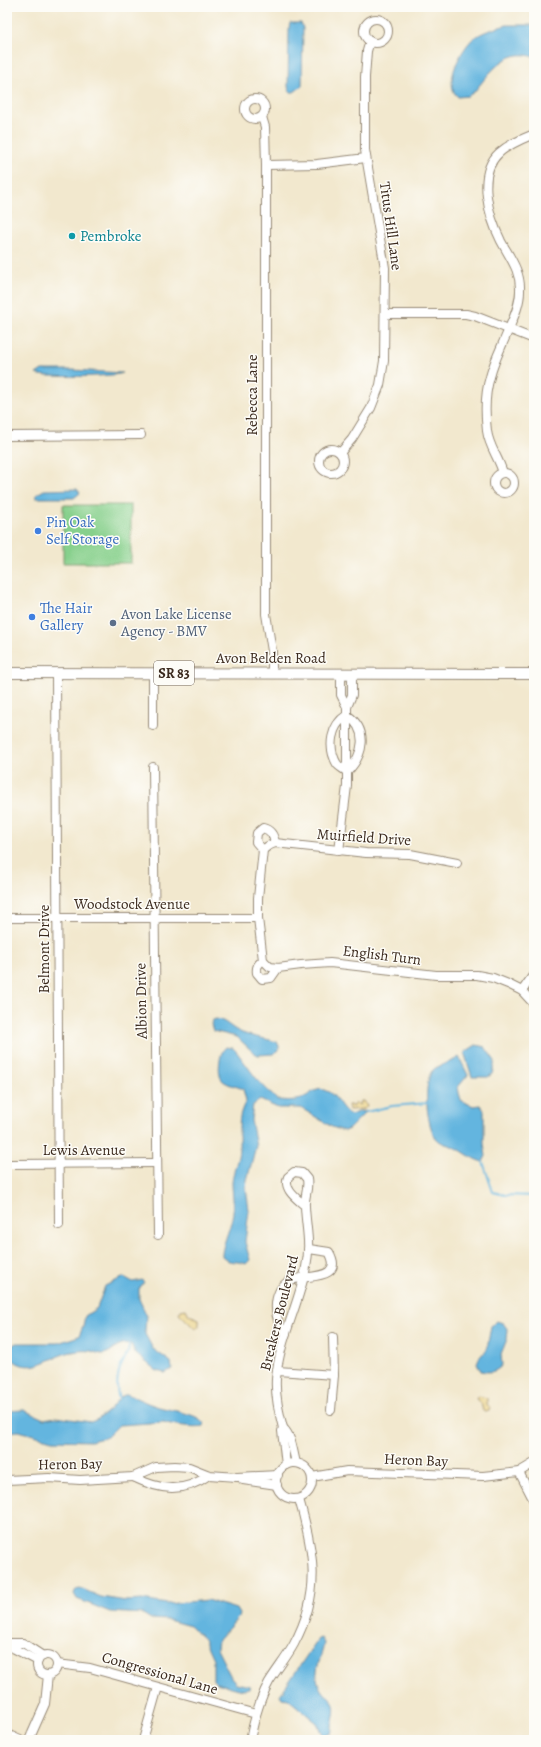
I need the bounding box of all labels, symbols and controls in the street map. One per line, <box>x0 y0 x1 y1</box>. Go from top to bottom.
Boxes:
street label: Titus Hill Lane <box>375 180 407 272</box>
place label: Pembroke <box>80 226 142 246</box>
marker: Pembroke <box>67 231 77 241</box>
street label: Rebecca Lane <box>242 354 262 436</box>
place label: Pin Oak Self Storage <box>46 512 119 549</box>
marker: Pin Oak Self Storage <box>33 526 43 536</box>
place label: The Hair Gallery <box>40 598 93 635</box>
place label: Avon Lake License Agency - BMV <box>120 604 232 641</box>
marker: The Hair Gallery <box>27 612 37 622</box>
marker: Avon Lake License Agency - BMV <box>108 618 118 628</box>
street label: Avon Belden Road <box>215 648 327 668</box>
road number: SR 83 <box>154 661 194 685</box>
street label: Muirfield Drive <box>316 824 412 850</box>
street label: Woodstock Avenue <box>73 894 190 914</box>
street label: Belmont Drive <box>34 904 54 993</box>
street label: English Turn <box>342 940 422 970</box>
street label: Albion Drive <box>130 962 152 1040</box>
street label: Lewis Avenue <box>43 1140 126 1160</box>
street label: Breakers Boulevard <box>255 1252 303 1373</box>
street label: Heron Bay <box>383 1449 449 1471</box>
street label: Heron Bay <box>38 1453 103 1475</box>
street label: Congressional Lane <box>100 1647 221 1699</box>

